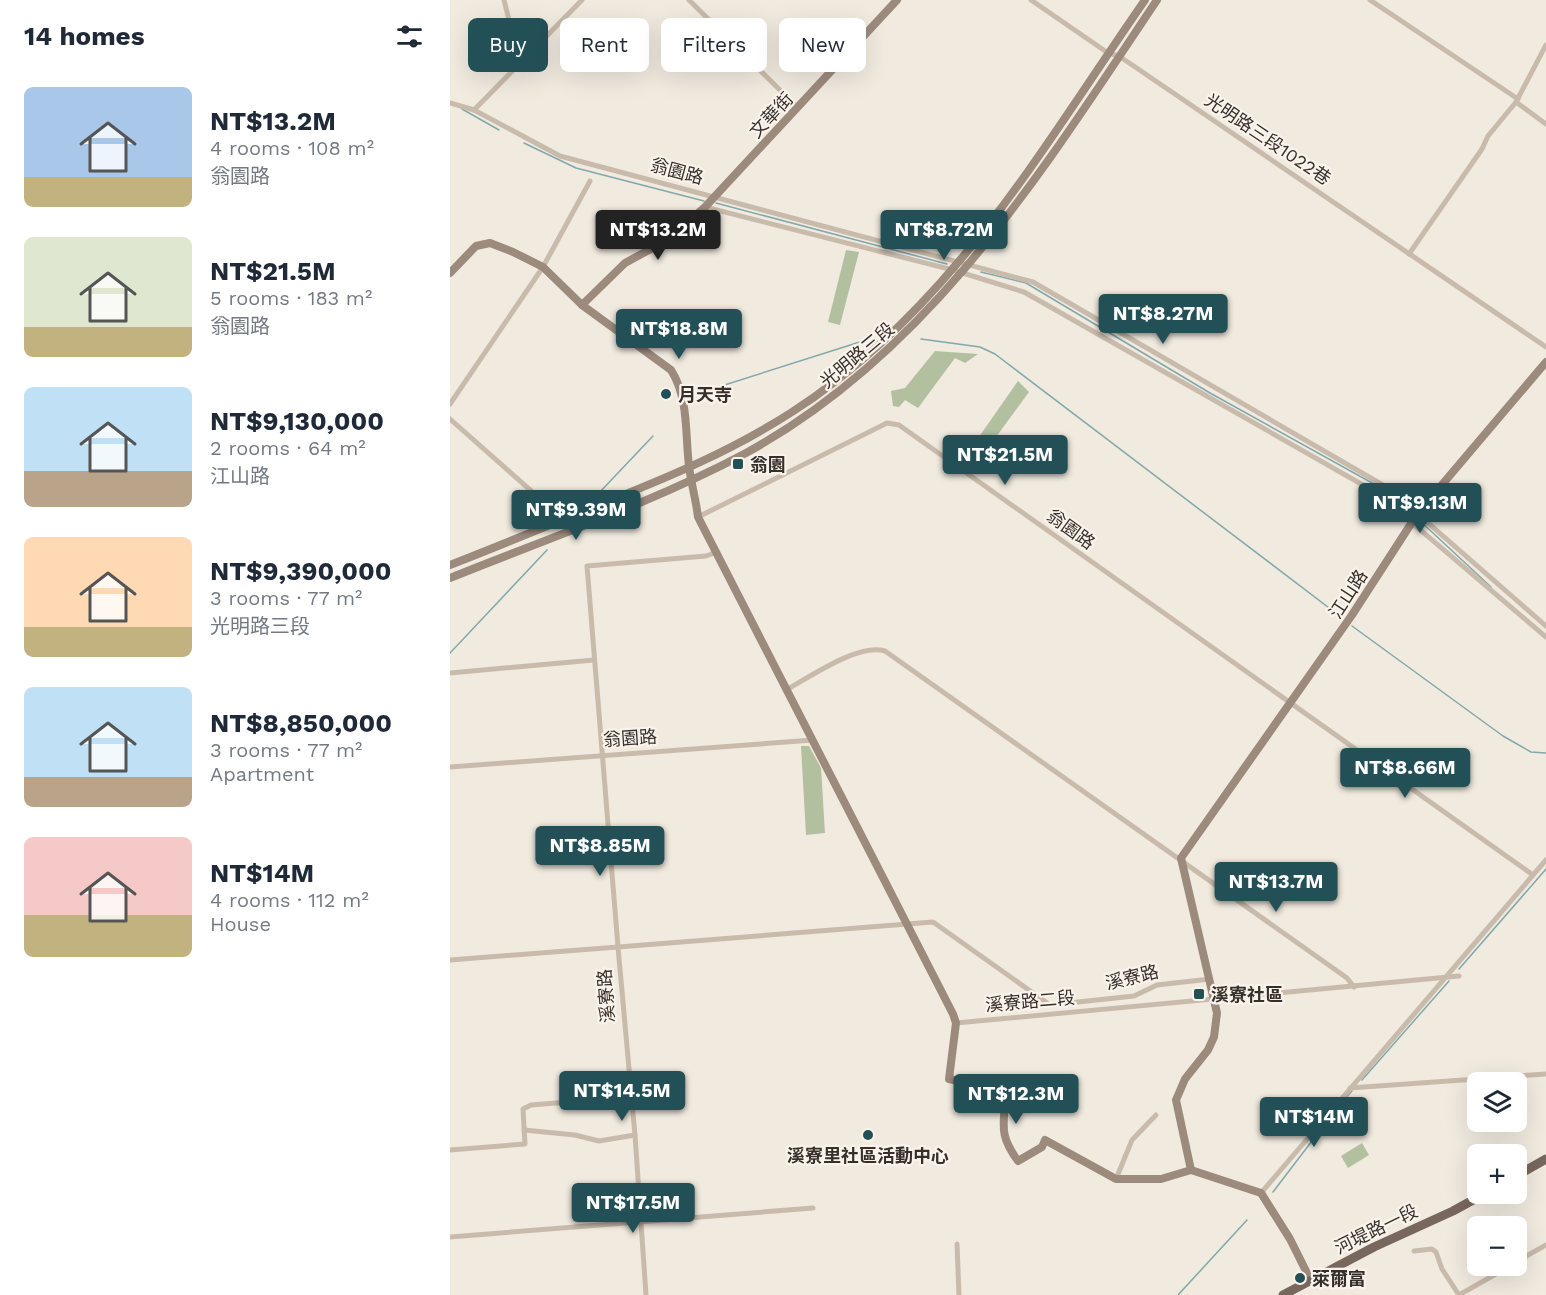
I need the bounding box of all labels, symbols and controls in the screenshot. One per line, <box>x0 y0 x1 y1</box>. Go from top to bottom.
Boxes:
chip: Buy <box>468 18 548 72</box>
chip: Rent <box>560 18 649 72</box>
chip: Filters <box>661 18 767 72</box>
chip: New <box>779 18 866 72</box>
icon: filters <box>393 20 426 53</box>
text: 14 homes <box>24 21 145 51</box>
street label: 文華街 <box>745 88 797 142</box>
street label: 光明路三段1022巷 <box>1201 89 1335 189</box>
text: NT$13.2M <box>210 106 336 136</box>
icon: home <box>72 111 144 183</box>
text: 4 rooms · 108 m² <box>210 136 374 160</box>
street label: 翁園路 <box>648 154 706 188</box>
text: 翁園路 <box>210 164 270 188</box>
pin: NT$13.2M <box>596 210 720 261</box>
pin: NT$8.72M <box>882 210 1006 261</box>
text: NT$13.2M <box>610 217 706 241</box>
text: NT$8.72M <box>895 217 993 241</box>
text: NT$21.5M <box>210 256 336 286</box>
icon: home <box>72 261 144 333</box>
text: 5 rooms · 183 m² <box>210 286 372 310</box>
pin: NT$8.27M <box>1101 294 1225 345</box>
text: NT$8.27M <box>1113 301 1213 325</box>
pin: NT$18.8M <box>617 309 741 360</box>
text: 翁園路 <box>210 314 270 338</box>
text: NT$18.8M <box>630 316 728 340</box>
street label: 光明路三段 <box>816 318 898 392</box>
place label: 月天寺 <box>678 384 732 405</box>
marker: 月天寺 <box>659 387 673 401</box>
text: NT$9,130,000 <box>210 406 384 436</box>
icon: home <box>72 411 144 483</box>
pin: NT$21.5M <box>943 435 1067 486</box>
text: 2 rooms · 64 m² <box>210 436 366 460</box>
text: NT$21.5M <box>957 442 1053 466</box>
place label: 翁園 <box>750 454 786 475</box>
marker: 翁園 <box>731 457 745 471</box>
text: 江山路 <box>210 464 270 488</box>
pin: NT$9.13M <box>1358 483 1482 534</box>
pin: NT$9.39M <box>514 490 638 541</box>
text: NT$9.13M <box>1372 490 1468 514</box>
text: NT$9.39M <box>526 497 626 521</box>
street label: 翁園路 <box>1043 505 1099 553</box>
text: NT$9,390,000 <box>210 556 391 586</box>
icon: home <box>72 561 144 633</box>
street label: 江山路 <box>1324 566 1372 622</box>
text: 3 rooms · 77 m² <box>210 586 362 610</box>
text: 光明路三段 <box>210 614 310 638</box>
text: NT$8,850,000 <box>210 708 392 738</box>
icon: home <box>72 711 144 783</box>
street label: 翁園路 <box>602 726 658 750</box>
text: 3 rooms · 77 m² <box>210 738 362 762</box>
pin: NT$8.66M <box>1343 748 1467 799</box>
text: NT$8.66M <box>1354 755 1456 779</box>
text: Apartment <box>210 762 314 786</box>
pin: NT$8.85M <box>538 826 662 877</box>
text: NT$8.85M <box>549 833 651 857</box>
text: NT$14M <box>210 858 314 888</box>
icon: home <box>72 861 144 933</box>
pin: NT$13.7M <box>1214 862 1338 913</box>
text: NT$13.7M <box>1229 869 1323 893</box>
text: 4 rooms · 112 m² <box>210 888 369 912</box>
text: House <box>210 912 271 936</box>
street label: 溪寮路 <box>1103 960 1161 994</box>
street label: 溪寮路 <box>594 968 618 1024</box>
place label: 溪寮社區 <box>1211 984 1283 1005</box>
street label: 溪寮路二段 <box>984 987 1076 1015</box>
marker: 溪寮社區 <box>1192 987 1206 1001</box>
pin: NT$14.5M <box>560 1071 684 1122</box>
map controls <box>1467 1072 1527 1276</box>
button: layers <box>1467 1072 1527 1132</box>
pin: NT$12.3M <box>954 1074 1078 1125</box>
text: NT$14.5M <box>573 1078 671 1102</box>
text: NT$12.3M <box>968 1081 1064 1105</box>
pin: NT$14M <box>1265 1097 1363 1148</box>
text: NT$14M <box>1274 1104 1354 1128</box>
marker: 溪寮里社區活動中心 <box>861 1128 875 1142</box>
button: + <box>1467 1144 1527 1204</box>
place label: 溪寮里社區活動中心 <box>787 1145 949 1166</box>
pin: NT$17.5M <box>571 1183 695 1234</box>
text: NT$17.5M <box>586 1190 680 1214</box>
street label: 河堤路一段 <box>1331 1200 1421 1258</box>
button: − <box>1467 1216 1527 1276</box>
place label: 萊爾富 <box>1312 1268 1366 1289</box>
marker: 萊爾富 <box>1293 1271 1307 1285</box>

